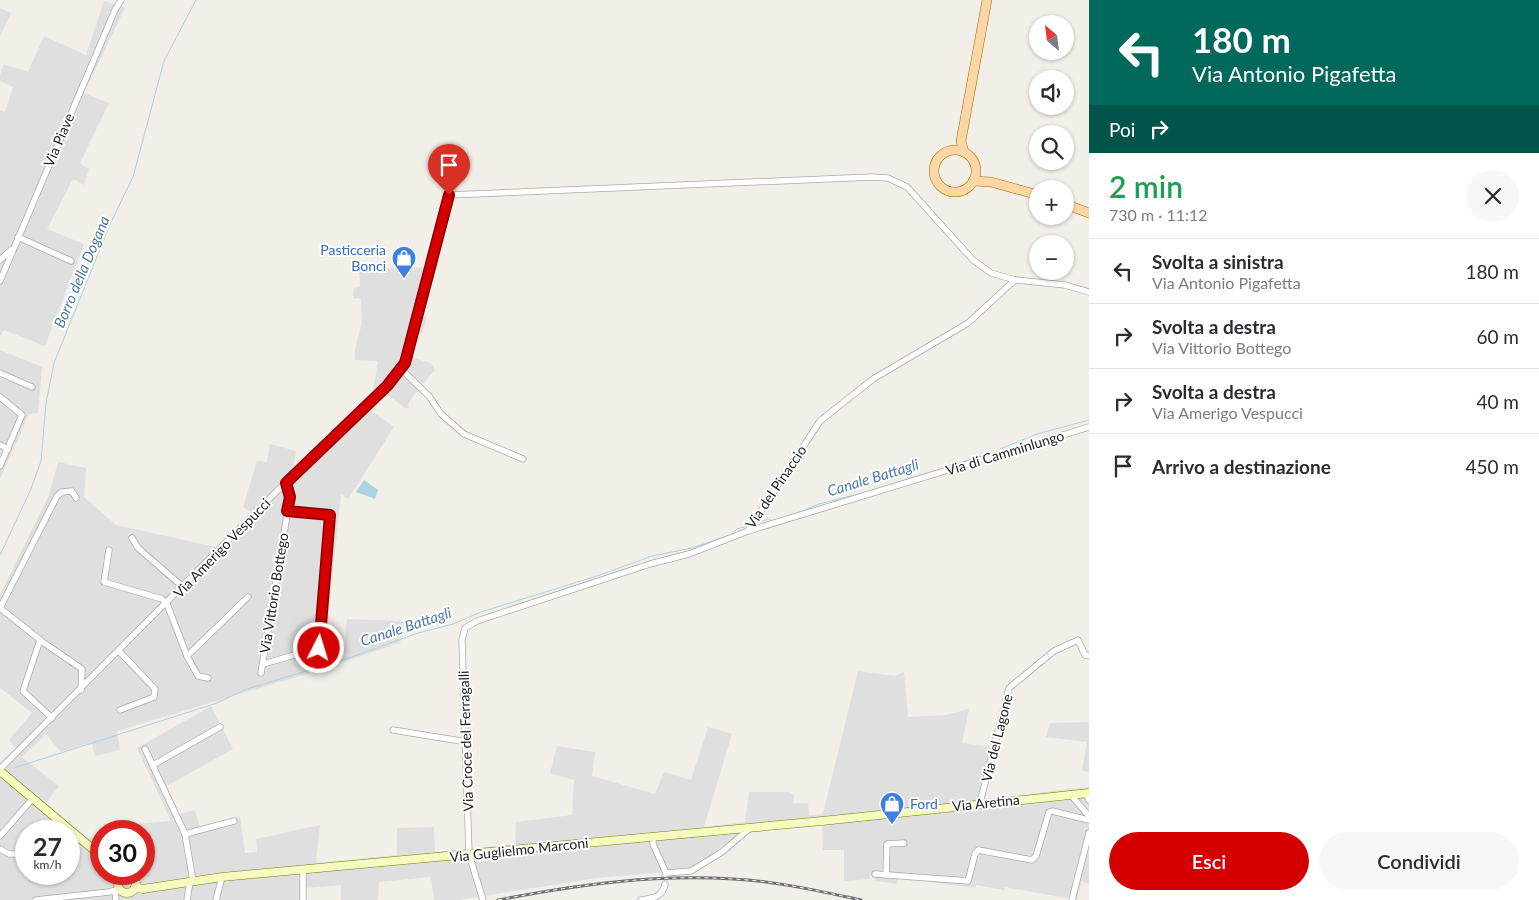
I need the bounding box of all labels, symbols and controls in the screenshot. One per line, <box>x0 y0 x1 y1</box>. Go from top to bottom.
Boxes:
north arrow <box>1029 15 1074 60</box>
map controls <box>1029 15 1074 280</box>
text: 180 m <box>1192 18 1291 60</box>
icon: left <box>1109 20 1174 85</box>
text: Via Antonio Pigafetta <box>1192 60 1396 87</box>
button: sound <box>1029 70 1074 115</box>
street label: Via Piave <box>40 111 77 169</box>
icon: right <box>1145 115 1173 143</box>
text: Poi <box>1109 118 1135 141</box>
button: search <box>1029 125 1074 170</box>
pin <box>428 144 470 195</box>
icon: arrive <box>435 151 463 179</box>
text: 2 min <box>1109 168 1183 204</box>
button: close <box>1467 170 1519 222</box>
button: + <box>1029 180 1074 225</box>
text: 730 m · 11:12 <box>1109 205 1208 224</box>
water label: Borro della Dogana <box>49 213 113 330</box>
button: − <box>1029 235 1074 280</box>
place label: Pasticceria Bonci <box>320 241 386 274</box>
shop icon: Pasticceria Bonci <box>391 245 417 279</box>
text: Svolta a sinistra <box>1152 250 1284 273</box>
icon: left <box>1109 257 1137 285</box>
text: 180 m <box>1465 260 1519 283</box>
text: Via Antonio Pigafetta <box>1152 273 1301 292</box>
text: Svolta a destra <box>1152 315 1276 338</box>
icon: right <box>1109 322 1137 350</box>
text: 60 m <box>1476 325 1519 348</box>
text: Via Vittorio Bottego <box>1152 338 1291 357</box>
text: Svolta a destra <box>1152 380 1276 403</box>
icon: right <box>1109 387 1137 415</box>
text: 40 m <box>1476 390 1519 413</box>
text: Via Amerigo Vespucci <box>1152 403 1303 422</box>
street label: Via di Camminlungo <box>944 426 1066 479</box>
street label: Via del Pinaccio <box>742 442 810 531</box>
icon: arrive <box>1109 452 1137 480</box>
water label: Canale Battagli <box>825 454 921 499</box>
text: Arrivo a destinazione <box>1152 455 1331 478</box>
text: 450 m <box>1465 455 1519 478</box>
street label: Via Amerigo Vespucci <box>170 494 274 601</box>
street label: Via Vittorio Bottego <box>256 531 291 654</box>
water label: Canale Battagli <box>358 603 454 649</box>
position arrow <box>292 621 344 673</box>
street label: Via Croce del Ferragalli <box>455 670 476 812</box>
street label: Via del Lagone <box>977 692 1016 784</box>
street label: Via Aretina <box>951 790 1021 815</box>
shop icon: Ford <box>879 791 905 825</box>
place label: Ford <box>910 795 938 812</box>
speed limit sign: 30 <box>90 820 155 885</box>
text: 27 <box>33 831 62 861</box>
button: Esci <box>1109 832 1309 890</box>
button: Condividi <box>1319 832 1519 890</box>
street label: Via Guglielmo Marconi <box>449 834 589 865</box>
text: km/h <box>33 857 62 872</box>

